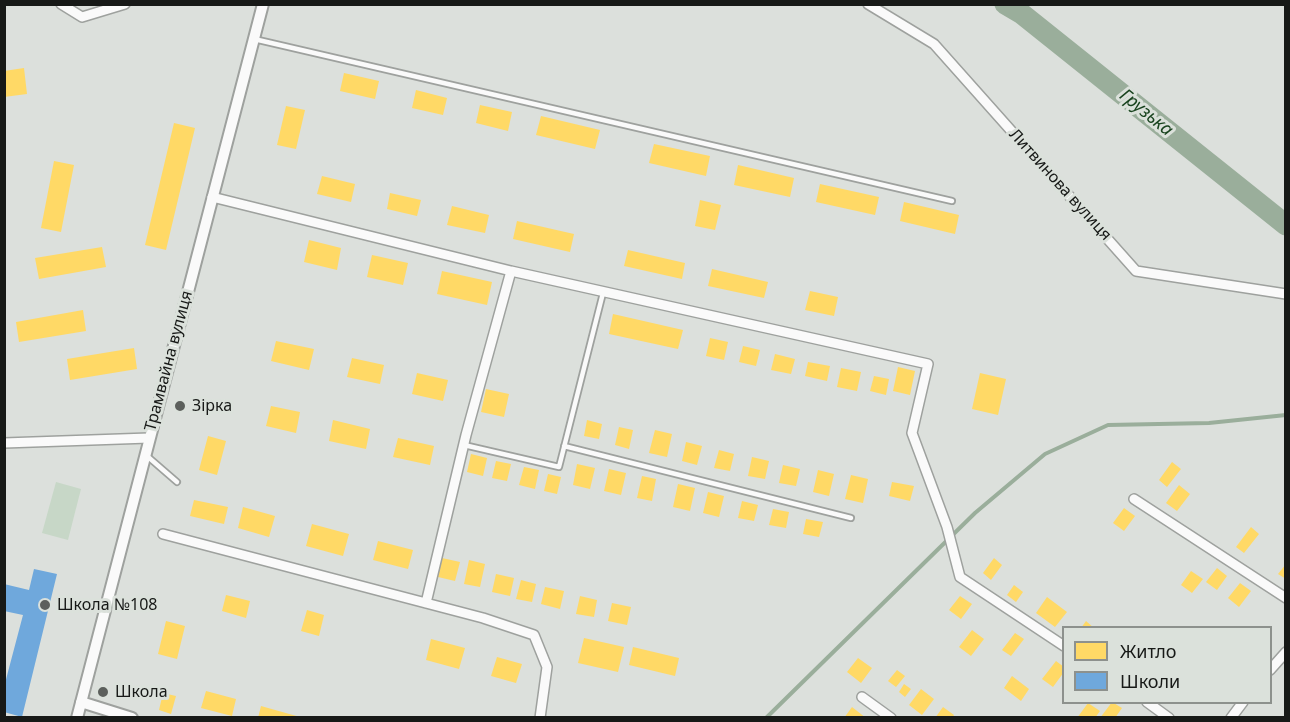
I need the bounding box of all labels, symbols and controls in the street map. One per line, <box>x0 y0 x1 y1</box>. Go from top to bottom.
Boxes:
water label: Грузька <box>1115 85 1177 141</box>
street label: Литвинова вулиця <box>1005 125 1115 245</box>
street label: Трамвайна вулиця <box>141 289 197 433</box>
place label: Зірка <box>192 396 232 416</box>
marker: Зірка <box>173 399 187 413</box>
place label: Школа №108 <box>57 595 157 615</box>
marker: Школа №108 <box>38 598 52 612</box>
legend <box>1062 626 1272 704</box>
text: Житло <box>1120 639 1177 663</box>
text: Школи <box>1120 669 1180 693</box>
place label: Школа <box>115 682 168 702</box>
marker: Школа <box>96 685 110 699</box>

